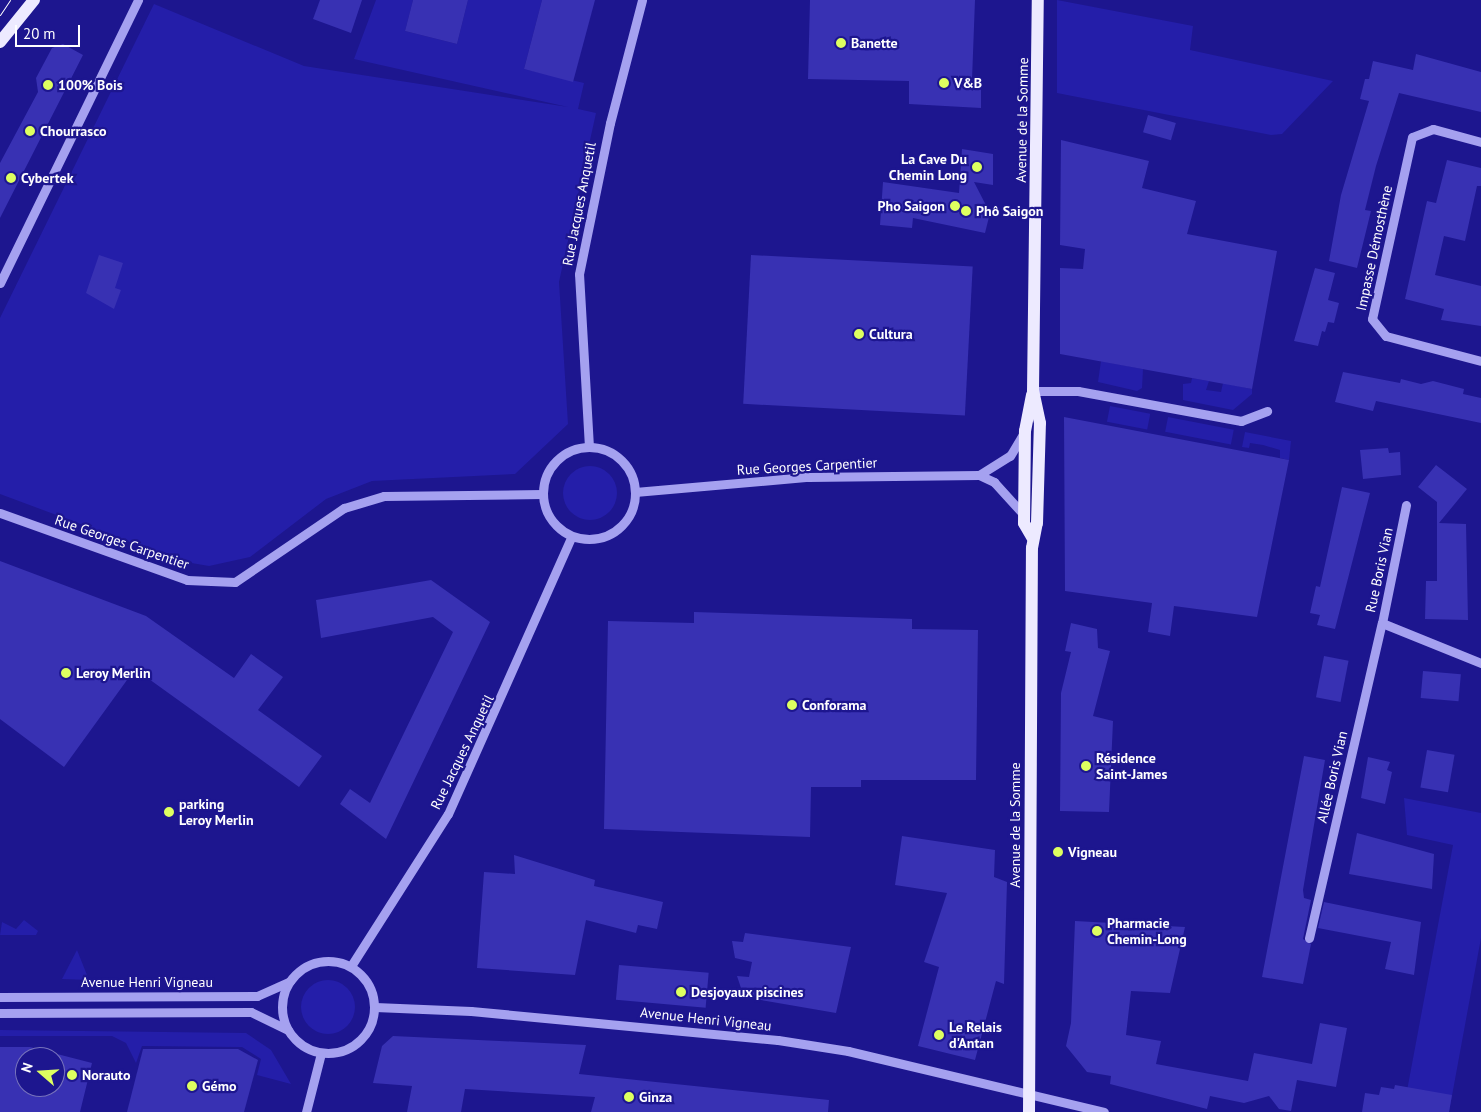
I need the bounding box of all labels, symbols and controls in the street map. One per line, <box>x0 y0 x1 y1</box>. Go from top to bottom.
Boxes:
scale bar <box>18 15 82 47</box>
text: 20 m <box>23 24 56 43</box>
place label: Banette <box>851 35 898 51</box>
marker: Banette <box>835 37 847 49</box>
street label: Avenue de la Somme <box>1013 57 1031 183</box>
place label: V&B <box>954 75 982 91</box>
place label: 100% Bois <box>58 77 123 93</box>
marker: V&B <box>938 77 950 89</box>
marker: 100% Bois <box>42 79 54 91</box>
place label: Chourrasco <box>40 123 107 139</box>
marker: Chourrasco <box>24 125 36 137</box>
street label: Rue Jacques Anquetil <box>559 141 599 267</box>
place label: La Cave Du Chemin Long <box>889 151 967 184</box>
marker: La Cave Du Chemin Long <box>971 161 983 173</box>
place label: Cybertek <box>21 170 74 186</box>
marker: Cybertek <box>5 172 17 184</box>
street label: Impasse Démosthène <box>1352 184 1396 312</box>
place label: Pho Saigon <box>878 198 945 214</box>
marker: Pho Saigon <box>949 200 961 212</box>
place label: Phô Saigon <box>976 203 1043 219</box>
marker: Phô Saigon <box>960 205 972 217</box>
place label: Cultura <box>869 326 913 342</box>
marker: Cultura <box>853 328 865 340</box>
street label: Rue Georges Carpentier <box>736 454 878 478</box>
street label: Rue Georges Carpentier <box>53 511 191 573</box>
street label: Rue Boris Vian <box>1362 526 1396 614</box>
place label: Leroy Merlin <box>76 665 151 681</box>
marker: Leroy Merlin <box>60 667 72 679</box>
street label: Rue Jacques Anquetil <box>427 692 497 812</box>
place label: Conforama <box>802 697 866 713</box>
marker: Conforama <box>786 699 798 711</box>
street label: Allée Boris Vian <box>1313 729 1351 825</box>
place label: Résidence Saint-James <box>1096 750 1167 782</box>
marker: Résidence Saint-James <box>1080 760 1092 772</box>
street label: Avenue de la Somme <box>1007 762 1023 888</box>
place label: parking Leroy Merlin <box>179 796 254 829</box>
marker: parking Leroy Merlin <box>163 806 175 818</box>
place label: Vigneau <box>1068 844 1117 860</box>
marker: Vigneau <box>1052 846 1064 858</box>
place label: Pharmacie Chemin-Long <box>1107 915 1187 948</box>
marker: Pharmacie Chemin-Long <box>1091 925 1103 937</box>
street label: Avenue Henri Vigneau <box>81 974 213 990</box>
place label: Desjoyaux piscines <box>691 984 804 1000</box>
marker: Desjoyaux piscines <box>675 986 687 998</box>
street label: Avenue Henri Vigneau <box>639 1004 773 1034</box>
place label: Le Relais d'Antan <box>949 1019 1002 1052</box>
marker: Le Relais d'Antan <box>933 1029 945 1041</box>
north arrow <box>15 1047 65 1097</box>
text: N <box>17 1060 37 1075</box>
place label: Norauto <box>82 1067 130 1083</box>
marker: Norauto <box>66 1069 78 1081</box>
place label: Gémo <box>202 1078 236 1094</box>
marker: Gémo <box>186 1080 198 1092</box>
place label: Ginza <box>639 1089 672 1105</box>
marker: Ginza <box>623 1091 635 1103</box>

